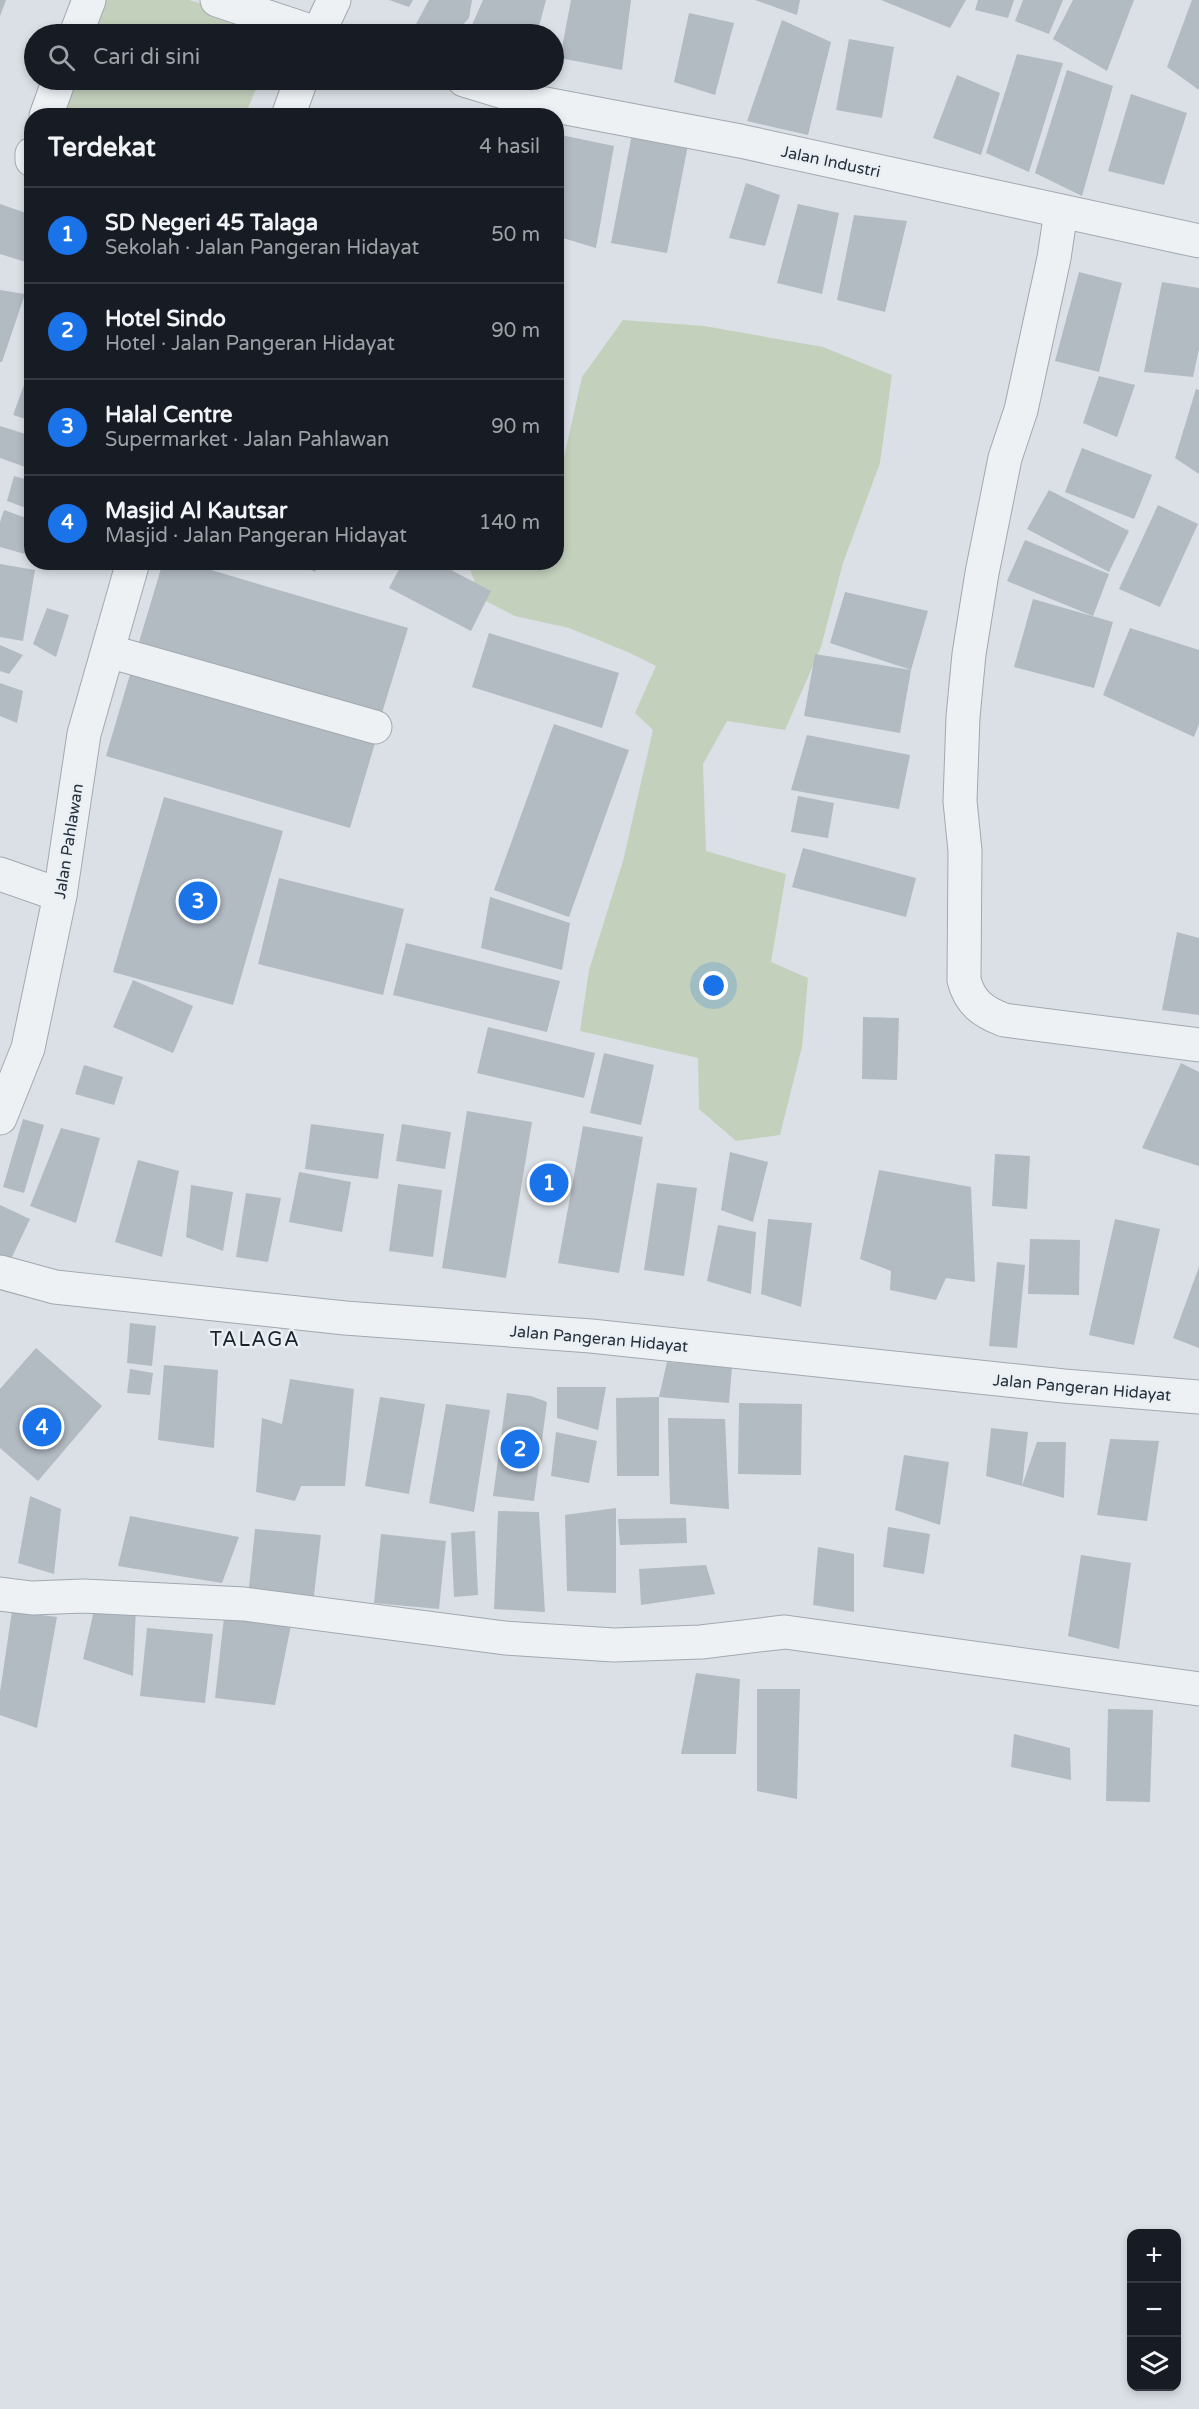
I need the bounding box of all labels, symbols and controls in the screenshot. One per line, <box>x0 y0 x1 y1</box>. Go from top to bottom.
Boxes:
search box <box>24 24 564 90</box>
icon: search <box>45 41 78 74</box>
text: Cari di sini <box>93 44 200 70</box>
text: Terdekat <box>48 132 156 163</box>
text: 4 hasil <box>479 135 540 159</box>
street label: Jalan Industri <box>779 142 882 182</box>
text: SD Negeri 45 Talaga <box>105 210 318 236</box>
text: 1 <box>61 223 74 247</box>
text: 50 m <box>491 223 540 247</box>
text: Sekolah · Jalan Pangeran Hidayat <box>105 236 419 260</box>
text: Hotel Sindo <box>105 306 226 332</box>
text: 2 <box>61 319 74 343</box>
text: 90 m <box>491 319 540 343</box>
text: Hotel · Jalan Pangeran Hidayat <box>105 332 395 356</box>
text: Halal Centre <box>105 402 233 428</box>
text: 3 <box>61 415 74 439</box>
text: 90 m <box>491 415 540 439</box>
text: Supermarket · Jalan Pahlawan <box>105 428 389 452</box>
text: Masjid Al Kautsar <box>105 498 288 524</box>
text: 4 <box>61 511 74 535</box>
text: 140 m <box>479 511 540 535</box>
text: Masjid · Jalan Pangeran Hidayat <box>105 524 407 548</box>
street label: Jalan Pahlawan <box>50 782 88 900</box>
pin: 3 <box>178 878 218 924</box>
your location <box>699 971 728 1000</box>
pin: 1 <box>530 1160 568 1206</box>
street label: Jalan Pangeran Hidayat <box>509 1321 689 1357</box>
district label: TALAGA <box>210 1328 300 1352</box>
street label: Jalan Pangeran Hidayat <box>992 1370 1172 1406</box>
pin: 4 <box>22 1404 62 1450</box>
pin: 2 <box>500 1426 540 1472</box>
map controls <box>1127 2229 1181 2391</box>
button: + <box>1127 2229 1181 2283</box>
button: − <box>1127 2283 1181 2337</box>
button: layers <box>1127 2337 1181 2391</box>

